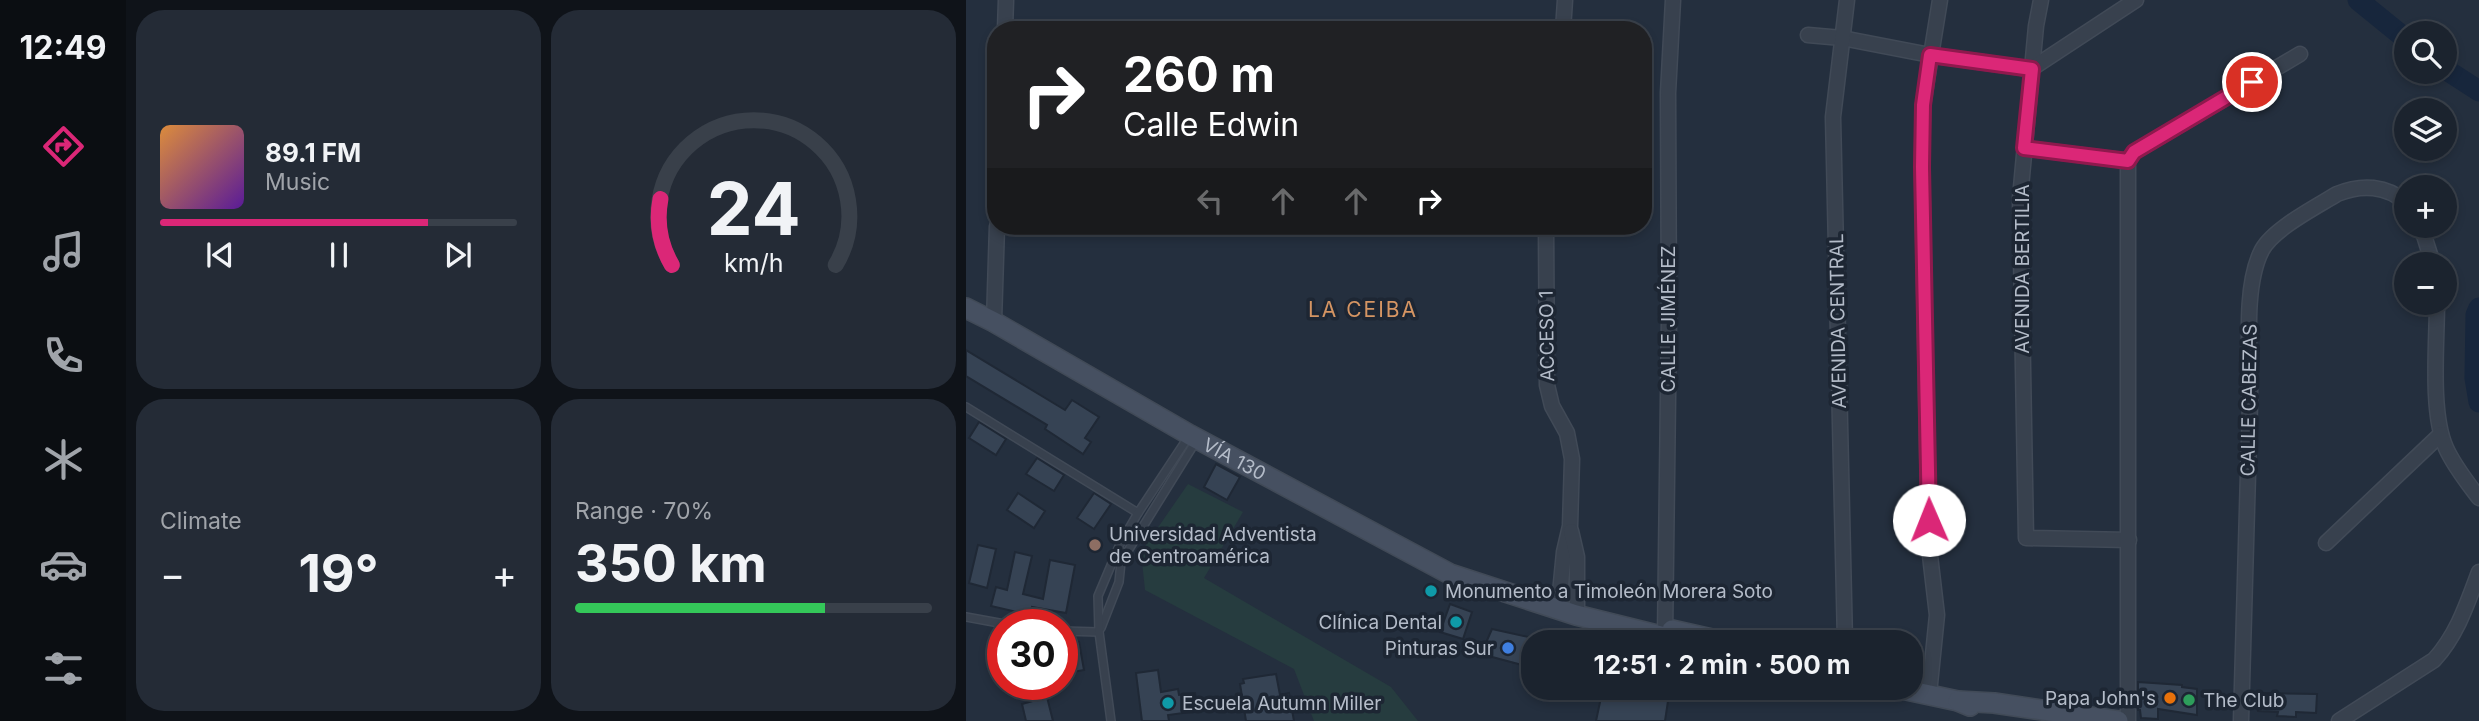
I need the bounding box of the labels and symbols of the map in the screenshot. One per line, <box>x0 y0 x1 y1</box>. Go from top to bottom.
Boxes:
pin <box>2222 52 2282 112</box>
street label: AVENIDA BERTILIA <box>2011 184 2034 354</box>
street label: AVENIDA CENTRAL <box>1825 233 1851 409</box>
street label: CALLE JIMÉNEZ <box>1656 245 1680 393</box>
street label: ACCESO 1 <box>1535 290 1559 382</box>
district label: LA CEIBA <box>1308 297 1418 322</box>
street label: CALLE CABEZAS <box>2236 324 2262 476</box>
street label: VÍA 130 <box>1199 433 1270 485</box>
position arrow <box>1892 483 1966 557</box>
place label: Universidad Adventista de Centroamérica <box>1109 523 1317 568</box>
marker: Universidad Adventista de Centroamérica <box>1087 537 1103 553</box>
place label: Monumento a Timoleón Morera Soto <box>1445 580 1773 603</box>
marker: Monumento a Timoleón Morera Soto <box>1423 583 1439 599</box>
speed limit sign: 30 <box>987 609 1078 700</box>
place label: Clínica Dental <box>1318 611 1442 634</box>
marker: Clínica Dental <box>1448 614 1464 630</box>
place label: Pinturas Sur <box>1385 637 1494 660</box>
marker: Pinturas Sur <box>1500 640 1516 656</box>
place label: Papa John's <box>2045 687 2156 710</box>
place label: The Club <box>2203 689 2284 712</box>
marker: Papa John's <box>2162 690 2178 706</box>
place label: Escuela Autumn Miller <box>1182 692 1381 715</box>
marker: The Club <box>2181 692 2197 708</box>
marker: Escuela Autumn Miller <box>1160 695 1176 711</box>

